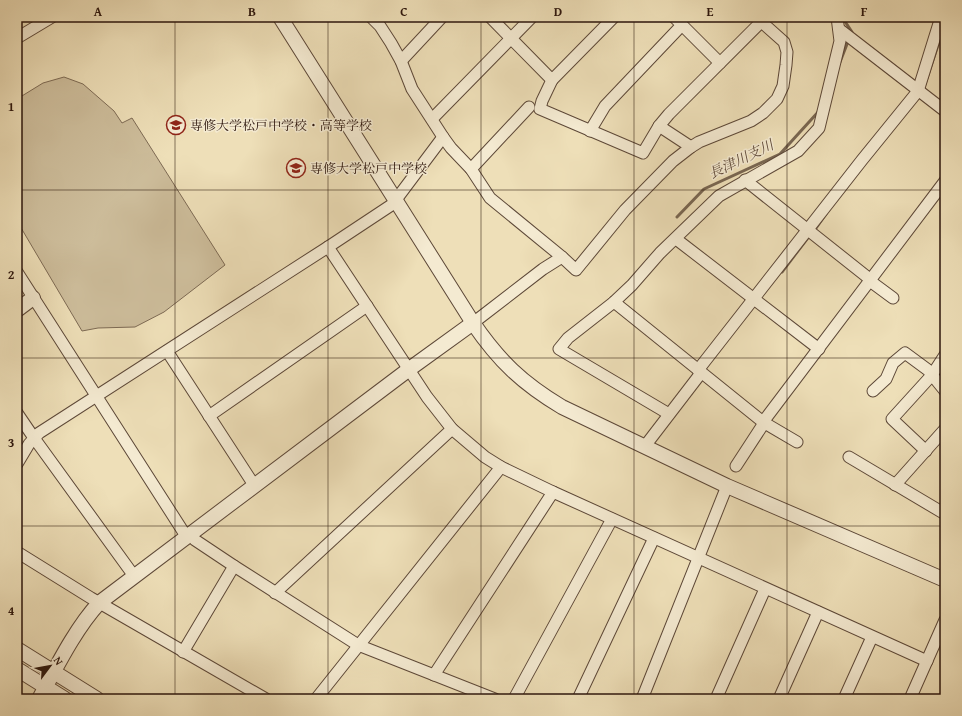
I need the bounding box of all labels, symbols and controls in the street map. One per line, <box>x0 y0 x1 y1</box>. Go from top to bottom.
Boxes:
text: A <box>94 2 103 21</box>
text: B <box>248 2 256 21</box>
text: C <box>400 2 408 21</box>
text: D <box>554 2 562 21</box>
text: E <box>707 2 714 21</box>
text: F <box>861 2 868 21</box>
text: 1 <box>8 97 14 116</box>
school or university icon: 専修大学松戸中学校・高等学校 <box>165 114 187 136</box>
place label: 専修大学松戸中学校・高等学校 <box>190 116 372 135</box>
water label: 長津川支川 <box>705 134 779 183</box>
school or university icon: 専修大学松戸中学校 <box>285 157 307 179</box>
place label: 専修大学松戸中学校 <box>310 159 427 178</box>
text: 2 <box>8 265 15 284</box>
text: 3 <box>8 433 14 452</box>
text: 4 <box>8 601 15 620</box>
north arrow <box>30 646 70 686</box>
text: N <box>50 653 68 669</box>

